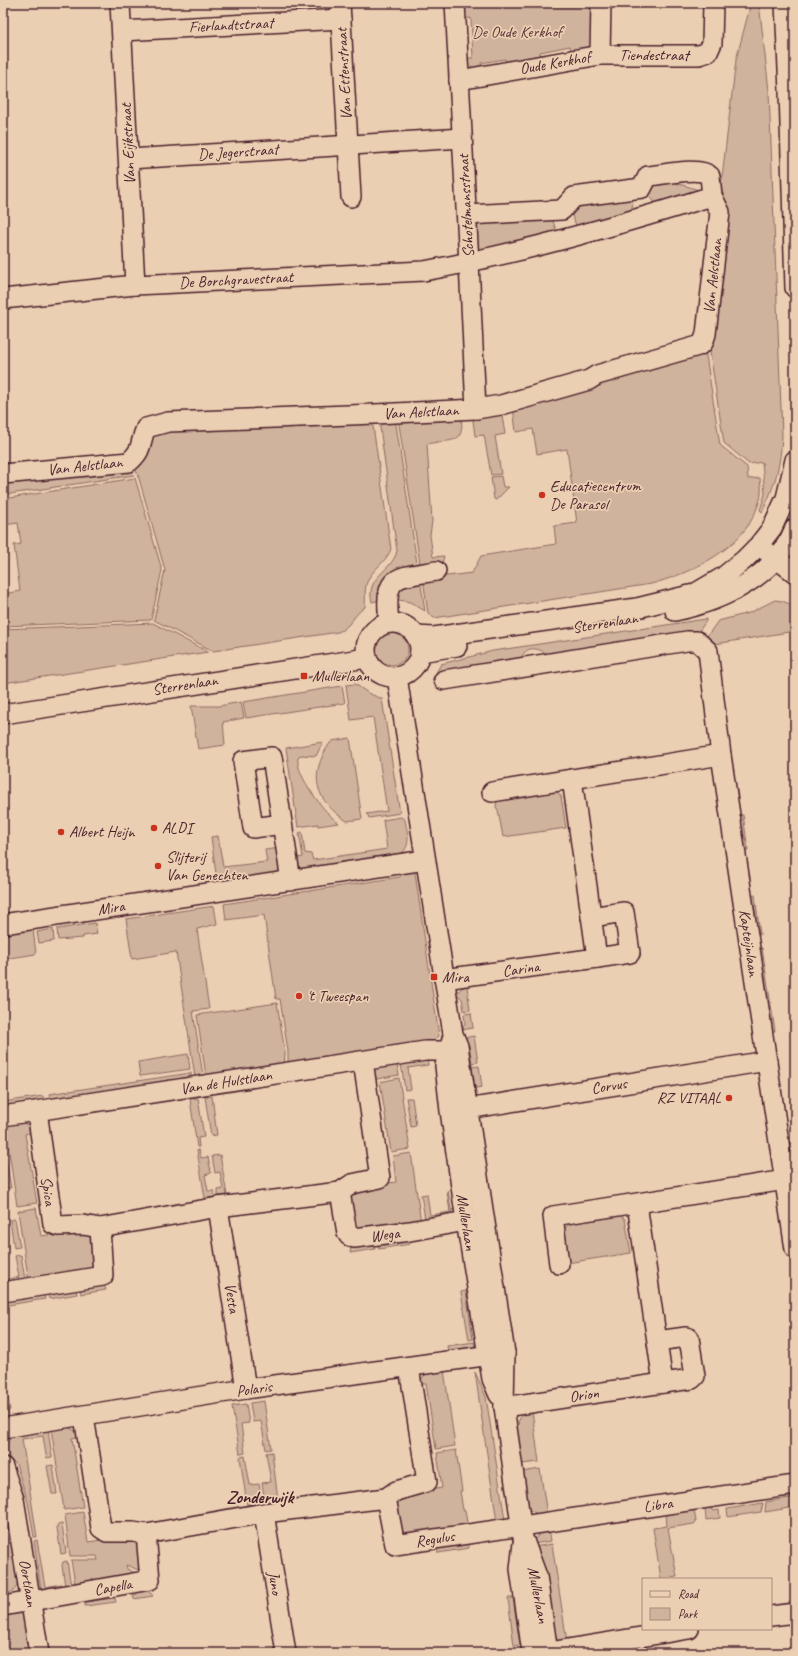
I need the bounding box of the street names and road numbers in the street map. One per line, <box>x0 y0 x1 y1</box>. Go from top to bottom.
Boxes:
street label: Fierlandtstraat <box>188 13 276 37</box>
street label: Van Ettenstraat <box>332 26 356 120</box>
street label: Tiendestraat <box>619 45 691 65</box>
street label: Oude Kerkhof <box>518 46 595 79</box>
street label: Van Eijkstraat <box>116 101 140 185</box>
street label: De Jegerstraat <box>197 139 282 165</box>
street label: Schotelmansstraat <box>453 152 479 258</box>
street label: Van Aelstlaan <box>699 237 727 314</box>
street label: De Borchgravestraat <box>178 267 295 293</box>
street label: Van Aelstlaan <box>383 400 460 424</box>
street label: Van Aelstlaan <box>47 452 124 480</box>
street label: Sterrenlaan <box>571 608 640 638</box>
street label: Sterrenlaan <box>151 670 220 700</box>
street label: Mira <box>96 896 127 920</box>
street label: Kapteijnlaan <box>734 908 764 979</box>
street label: Carina <box>501 956 542 981</box>
street label: Van de Hulstlaan <box>179 1065 274 1099</box>
street label: Corvus <box>590 1073 630 1099</box>
street label: Spica <box>36 1175 60 1208</box>
street label: Mullerlaan <box>452 1192 480 1253</box>
street label: Wega <box>369 1223 402 1247</box>
street label: Vesta <box>220 1282 244 1316</box>
street label: Polaris <box>235 1376 275 1401</box>
street label: Orion <box>568 1383 601 1407</box>
street label: Libra <box>642 1493 675 1517</box>
street label: Regulus <box>414 1526 458 1552</box>
street label: Oortlaan <box>14 1558 42 1609</box>
street label: Mullerlaan <box>523 1565 553 1626</box>
street label: Juno <box>263 1569 287 1598</box>
street label: Capella <box>93 1574 135 1600</box>

